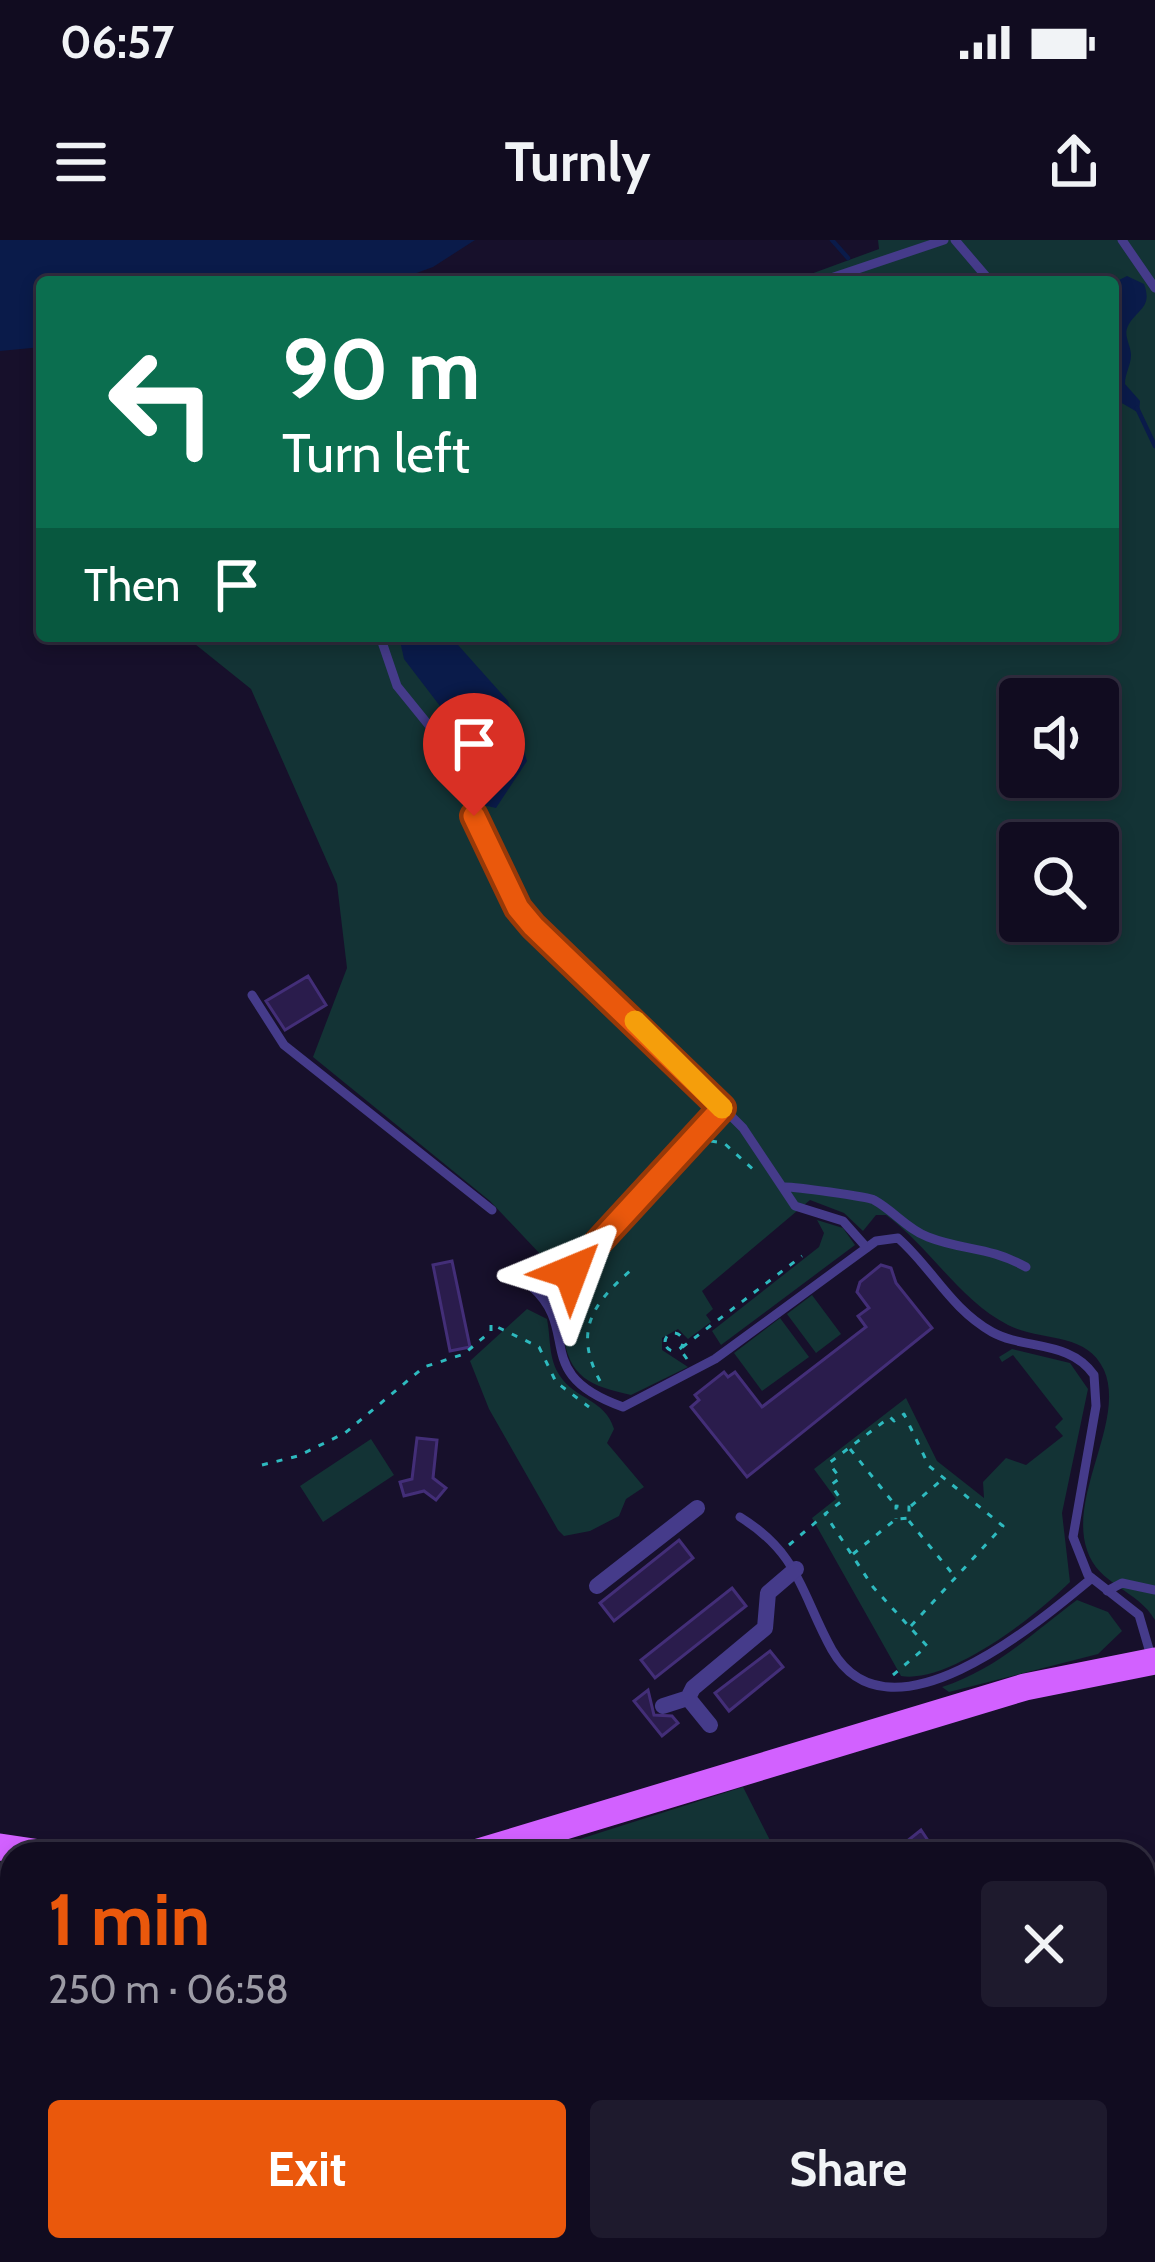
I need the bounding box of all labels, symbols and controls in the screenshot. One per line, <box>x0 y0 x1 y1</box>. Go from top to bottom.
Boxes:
text: 06:57 <box>60 15 174 69</box>
icon: menu <box>48 129 114 195</box>
text: Turnly <box>505 129 650 195</box>
icon: share <box>1041 129 1107 195</box>
text: 90 m <box>282 318 480 420</box>
icon: left <box>84 324 240 480</box>
text: Turn left <box>282 420 470 486</box>
icon: arrive <box>204 552 270 618</box>
text: Then <box>84 558 180 612</box>
map controls <box>999 678 1119 942</box>
button: sound <box>999 678 1119 798</box>
pin <box>423 693 525 816</box>
icon: arrive <box>441 711 507 777</box>
button: search <box>999 822 1119 942</box>
position arrow <box>508 1209 634 1335</box>
text: 1 min <box>48 1876 210 1963</box>
button: close <box>981 1881 1107 2007</box>
text: 250 m · 06:58 <box>48 1965 289 2013</box>
button: Exit <box>48 2100 566 2238</box>
button: Share <box>590 2100 1107 2238</box>

